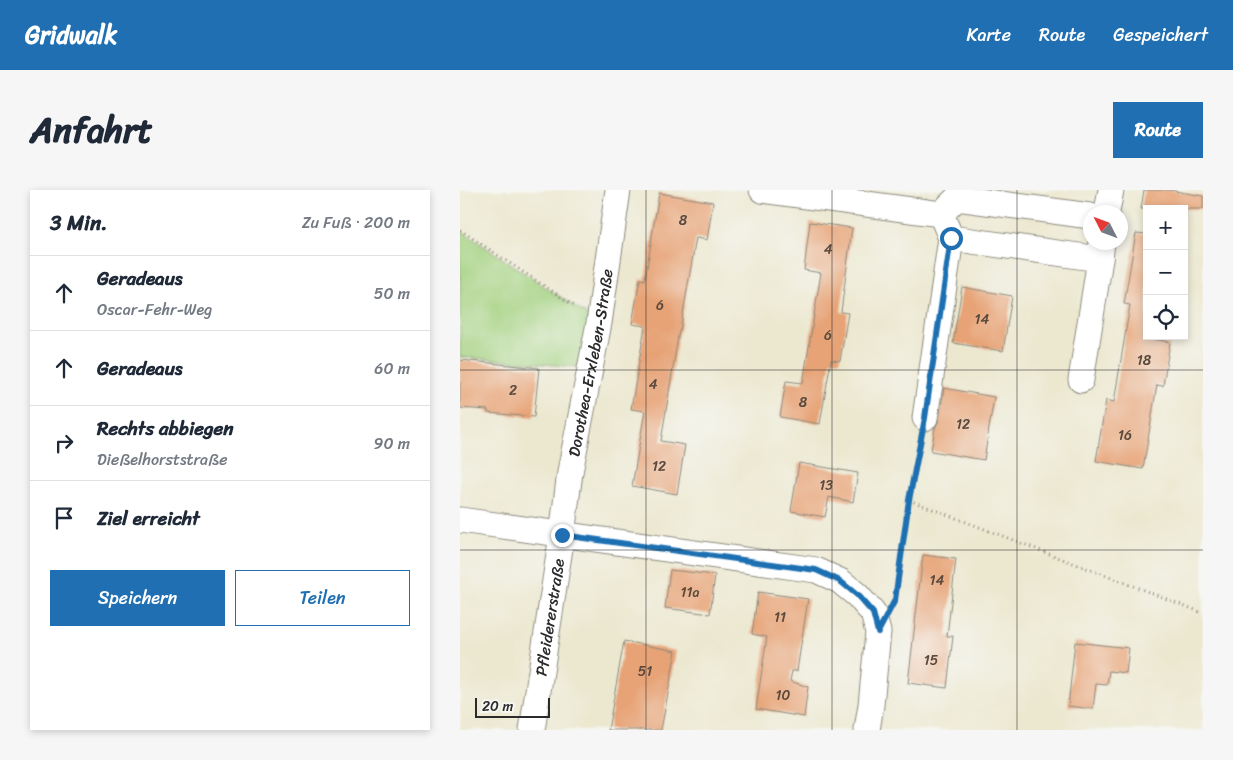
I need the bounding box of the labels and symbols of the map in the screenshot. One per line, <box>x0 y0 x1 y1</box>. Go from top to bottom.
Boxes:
north arrow <box>1083 205 1128 250</box>
house number: 8 <box>679 208 688 233</box>
route start <box>940 227 963 250</box>
house number: 4 <box>824 237 833 262</box>
street label: Dorothea-Erxleben-Straße <box>559 267 622 459</box>
house number: 6 <box>656 293 664 318</box>
house number: 14 <box>975 307 990 332</box>
house number: 6 <box>824 323 832 348</box>
house number: 18 <box>1137 348 1152 373</box>
house number: 4 <box>649 372 658 397</box>
house number: 2 <box>509 378 517 403</box>
house number: 8 <box>799 390 808 415</box>
house number: 12 <box>956 412 970 437</box>
house number: 16 <box>1118 423 1132 448</box>
house number: 12 <box>652 454 666 479</box>
house number: 13 <box>819 473 833 498</box>
route end <box>551 524 574 547</box>
street label: Pfleidererstraße <box>526 556 573 678</box>
house number: 14 <box>930 568 945 593</box>
house number: 11a <box>680 580 700 605</box>
house number: 11 <box>774 605 786 630</box>
house number: 15 <box>924 648 939 673</box>
house number: 51 <box>638 659 652 684</box>
house number: 10 <box>776 683 791 708</box>
scale bar <box>475 695 550 718</box>

